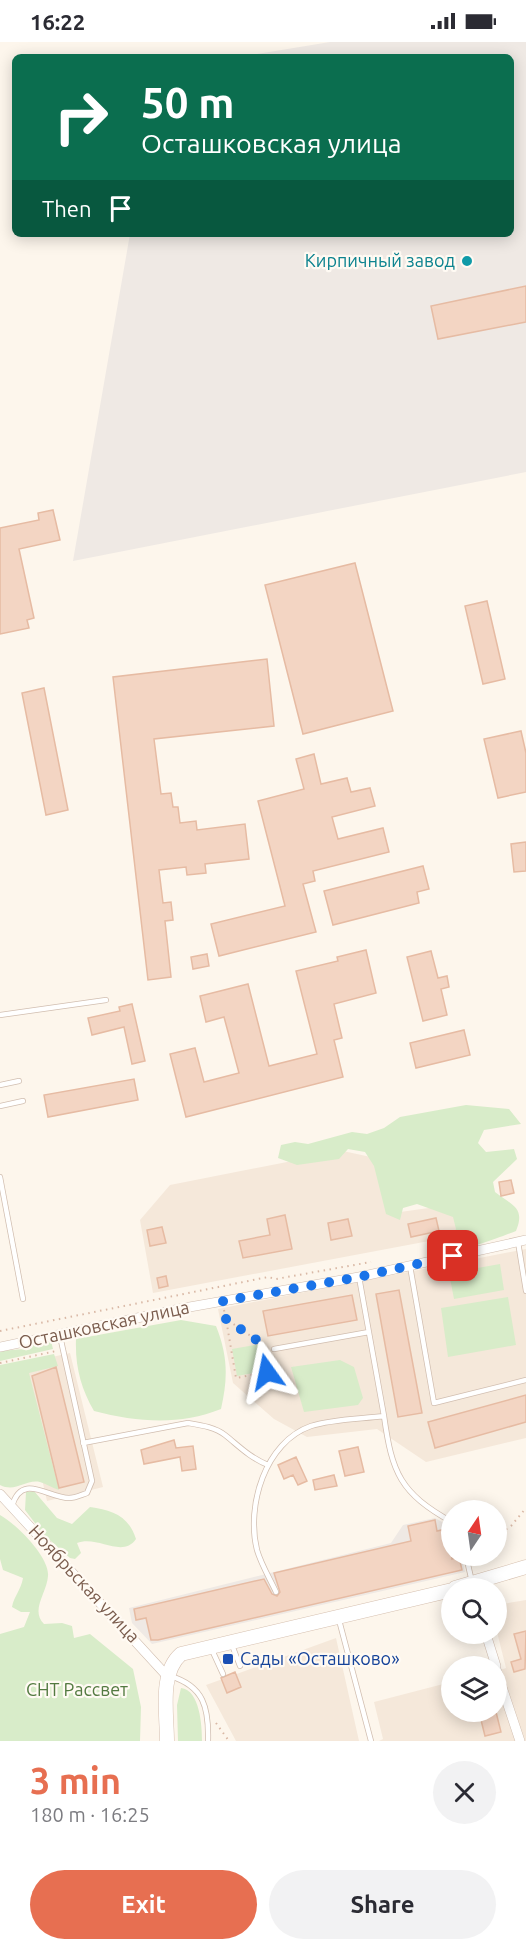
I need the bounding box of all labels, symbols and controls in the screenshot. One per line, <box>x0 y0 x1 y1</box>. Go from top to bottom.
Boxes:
text: 16:22 <box>30 9 85 34</box>
icon: right <box>42 78 120 156</box>
text: 50 m <box>141 79 235 126</box>
text: Осташковская улица <box>141 128 402 158</box>
icon: arrive <box>104 192 137 225</box>
text: Then <box>42 196 92 221</box>
place label: Кирпичный завод <box>305 250 455 270</box>
marker: Кирпичный завод <box>460 254 474 268</box>
pin <box>427 1230 478 1281</box>
icon: arrive <box>436 1239 469 1272</box>
street label: Осташковская улица <box>17 1296 191 1352</box>
position arrow <box>235 1340 299 1404</box>
north arrow <box>441 1500 507 1566</box>
map controls <box>441 1500 507 1722</box>
street label: Ноябрьская улица <box>25 1521 144 1646</box>
button: search <box>441 1578 507 1644</box>
place label: Сады «Осташково» <box>240 1648 400 1668</box>
marker: Сады «Осташково» <box>221 1652 235 1666</box>
button: layers <box>441 1656 507 1722</box>
park label: СНТ Рассвет <box>26 1679 128 1699</box>
text: 3 min <box>30 1760 121 1801</box>
button: close <box>433 1761 496 1824</box>
text: 180 m · 16:25 <box>30 1803 150 1826</box>
button: Exit <box>30 1870 257 1939</box>
button: Share <box>269 1870 496 1939</box>

